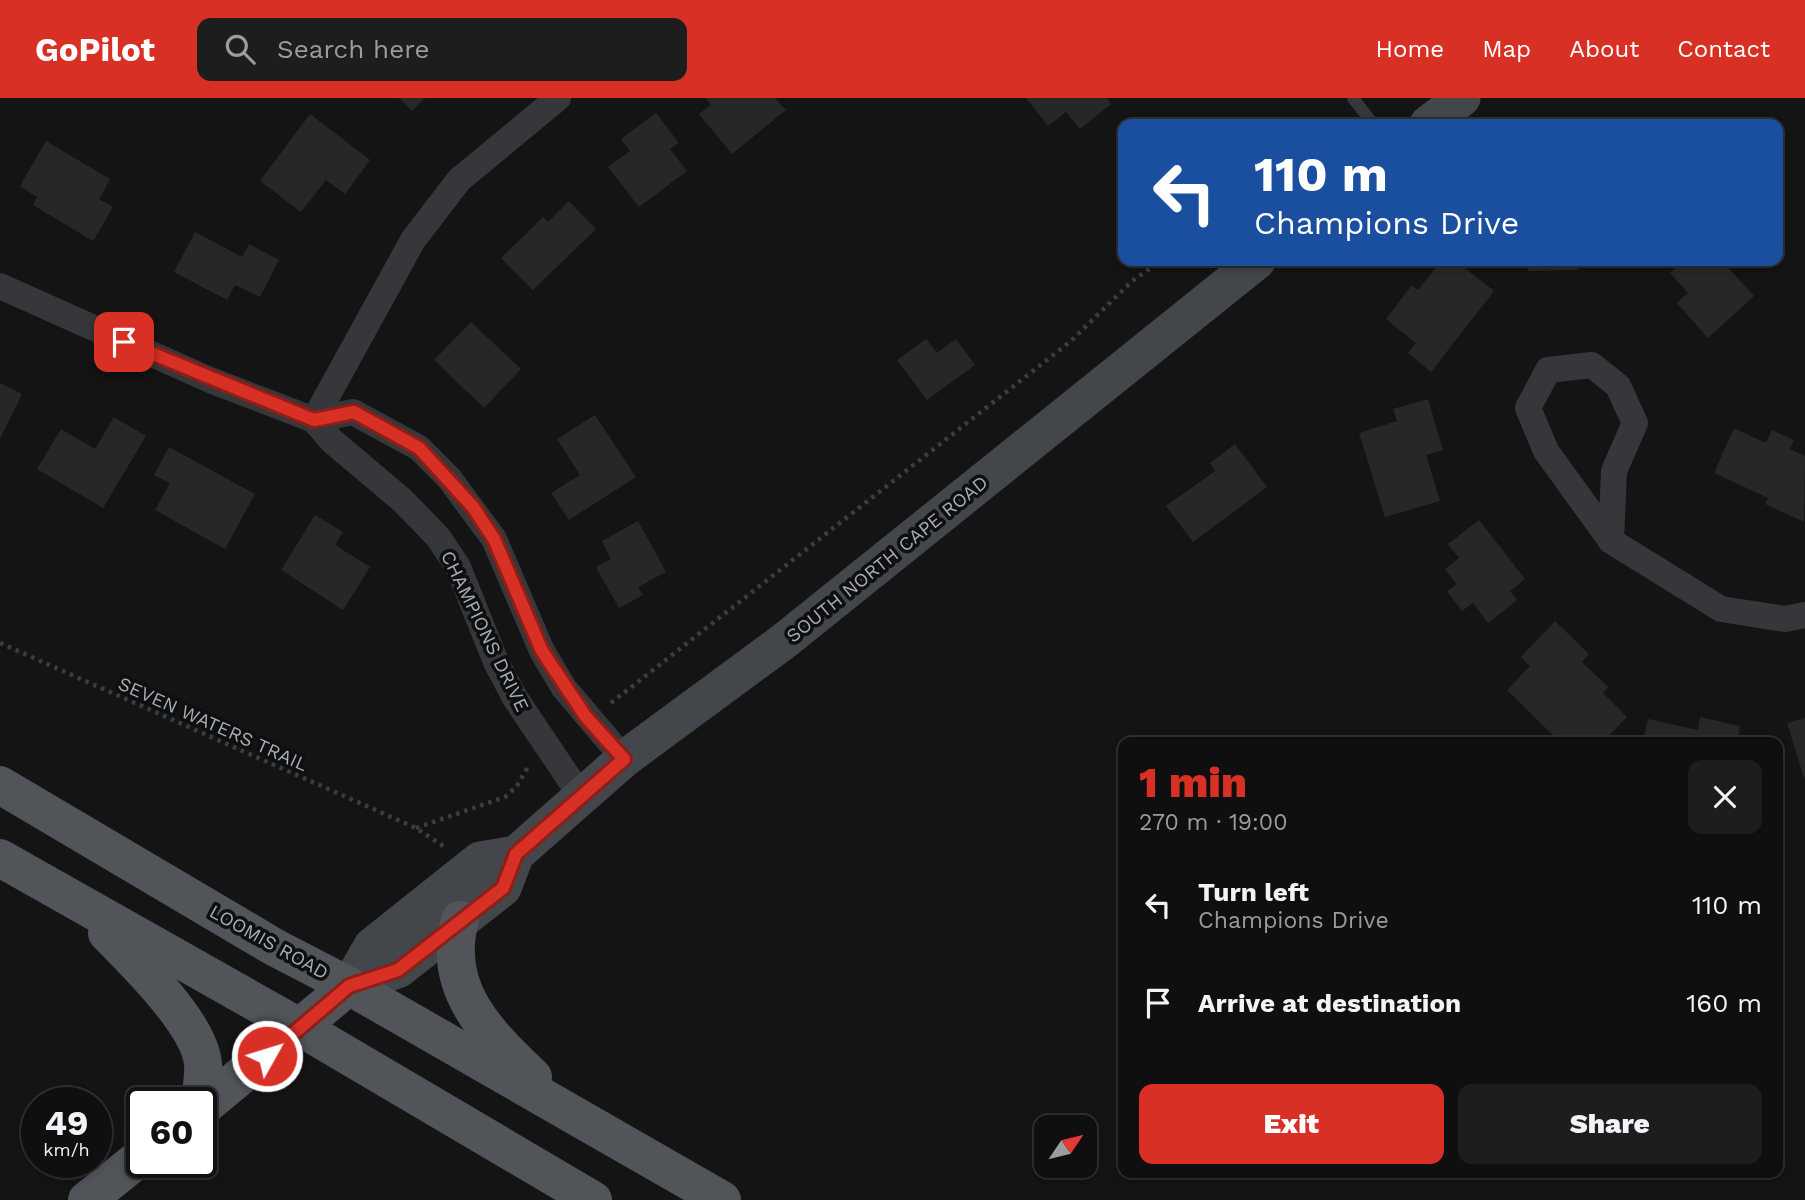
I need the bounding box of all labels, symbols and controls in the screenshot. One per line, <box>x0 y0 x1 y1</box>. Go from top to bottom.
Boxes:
search box <box>197 18 687 81</box>
text: GoPilot <box>35 30 155 69</box>
icon: search <box>221 30 259 68</box>
text: Search here <box>277 34 429 64</box>
text: Home <box>1376 35 1444 63</box>
text: Map <box>1482 35 1531 63</box>
text: About <box>1569 35 1639 63</box>
text: Contact <box>1677 35 1770 63</box>
text: 110 m <box>1254 145 1388 203</box>
icon: left <box>1139 147 1230 238</box>
text: Champions Drive <box>1254 204 1519 242</box>
pin <box>94 312 154 372</box>
icon: arrive <box>105 323 143 361</box>
street label: SOUTH NORTH CAPE ROAD <box>782 471 992 647</box>
street label: CHAMPIONS DRIVE <box>436 547 534 715</box>
street label: SEVEN WATERS TRAIL <box>115 672 311 776</box>
text: 1 min <box>1139 758 1247 807</box>
button: close <box>1688 760 1762 834</box>
text: 270 m · 19:00 <box>1139 809 1287 836</box>
text: Turn left <box>1198 877 1309 907</box>
icon: left <box>1139 886 1177 924</box>
text: 110 m <box>1692 890 1762 920</box>
street label: LOOMIS ROAD <box>206 900 332 984</box>
text: Champions Drive <box>1198 907 1389 934</box>
icon: arrive <box>1139 984 1177 1022</box>
text: Arrive at destination <box>1198 988 1461 1018</box>
text: 160 m <box>1686 988 1762 1018</box>
position arrow <box>230 1019 304 1093</box>
button: Exit <box>1139 1084 1444 1164</box>
button: Share <box>1458 1084 1762 1164</box>
speed limit sign: 60 <box>126 1087 217 1178</box>
text: 49 <box>44 1102 89 1144</box>
north arrow <box>1034 1115 1097 1178</box>
map controls <box>1034 1115 1097 1178</box>
text: km/h <box>43 1139 90 1160</box>

